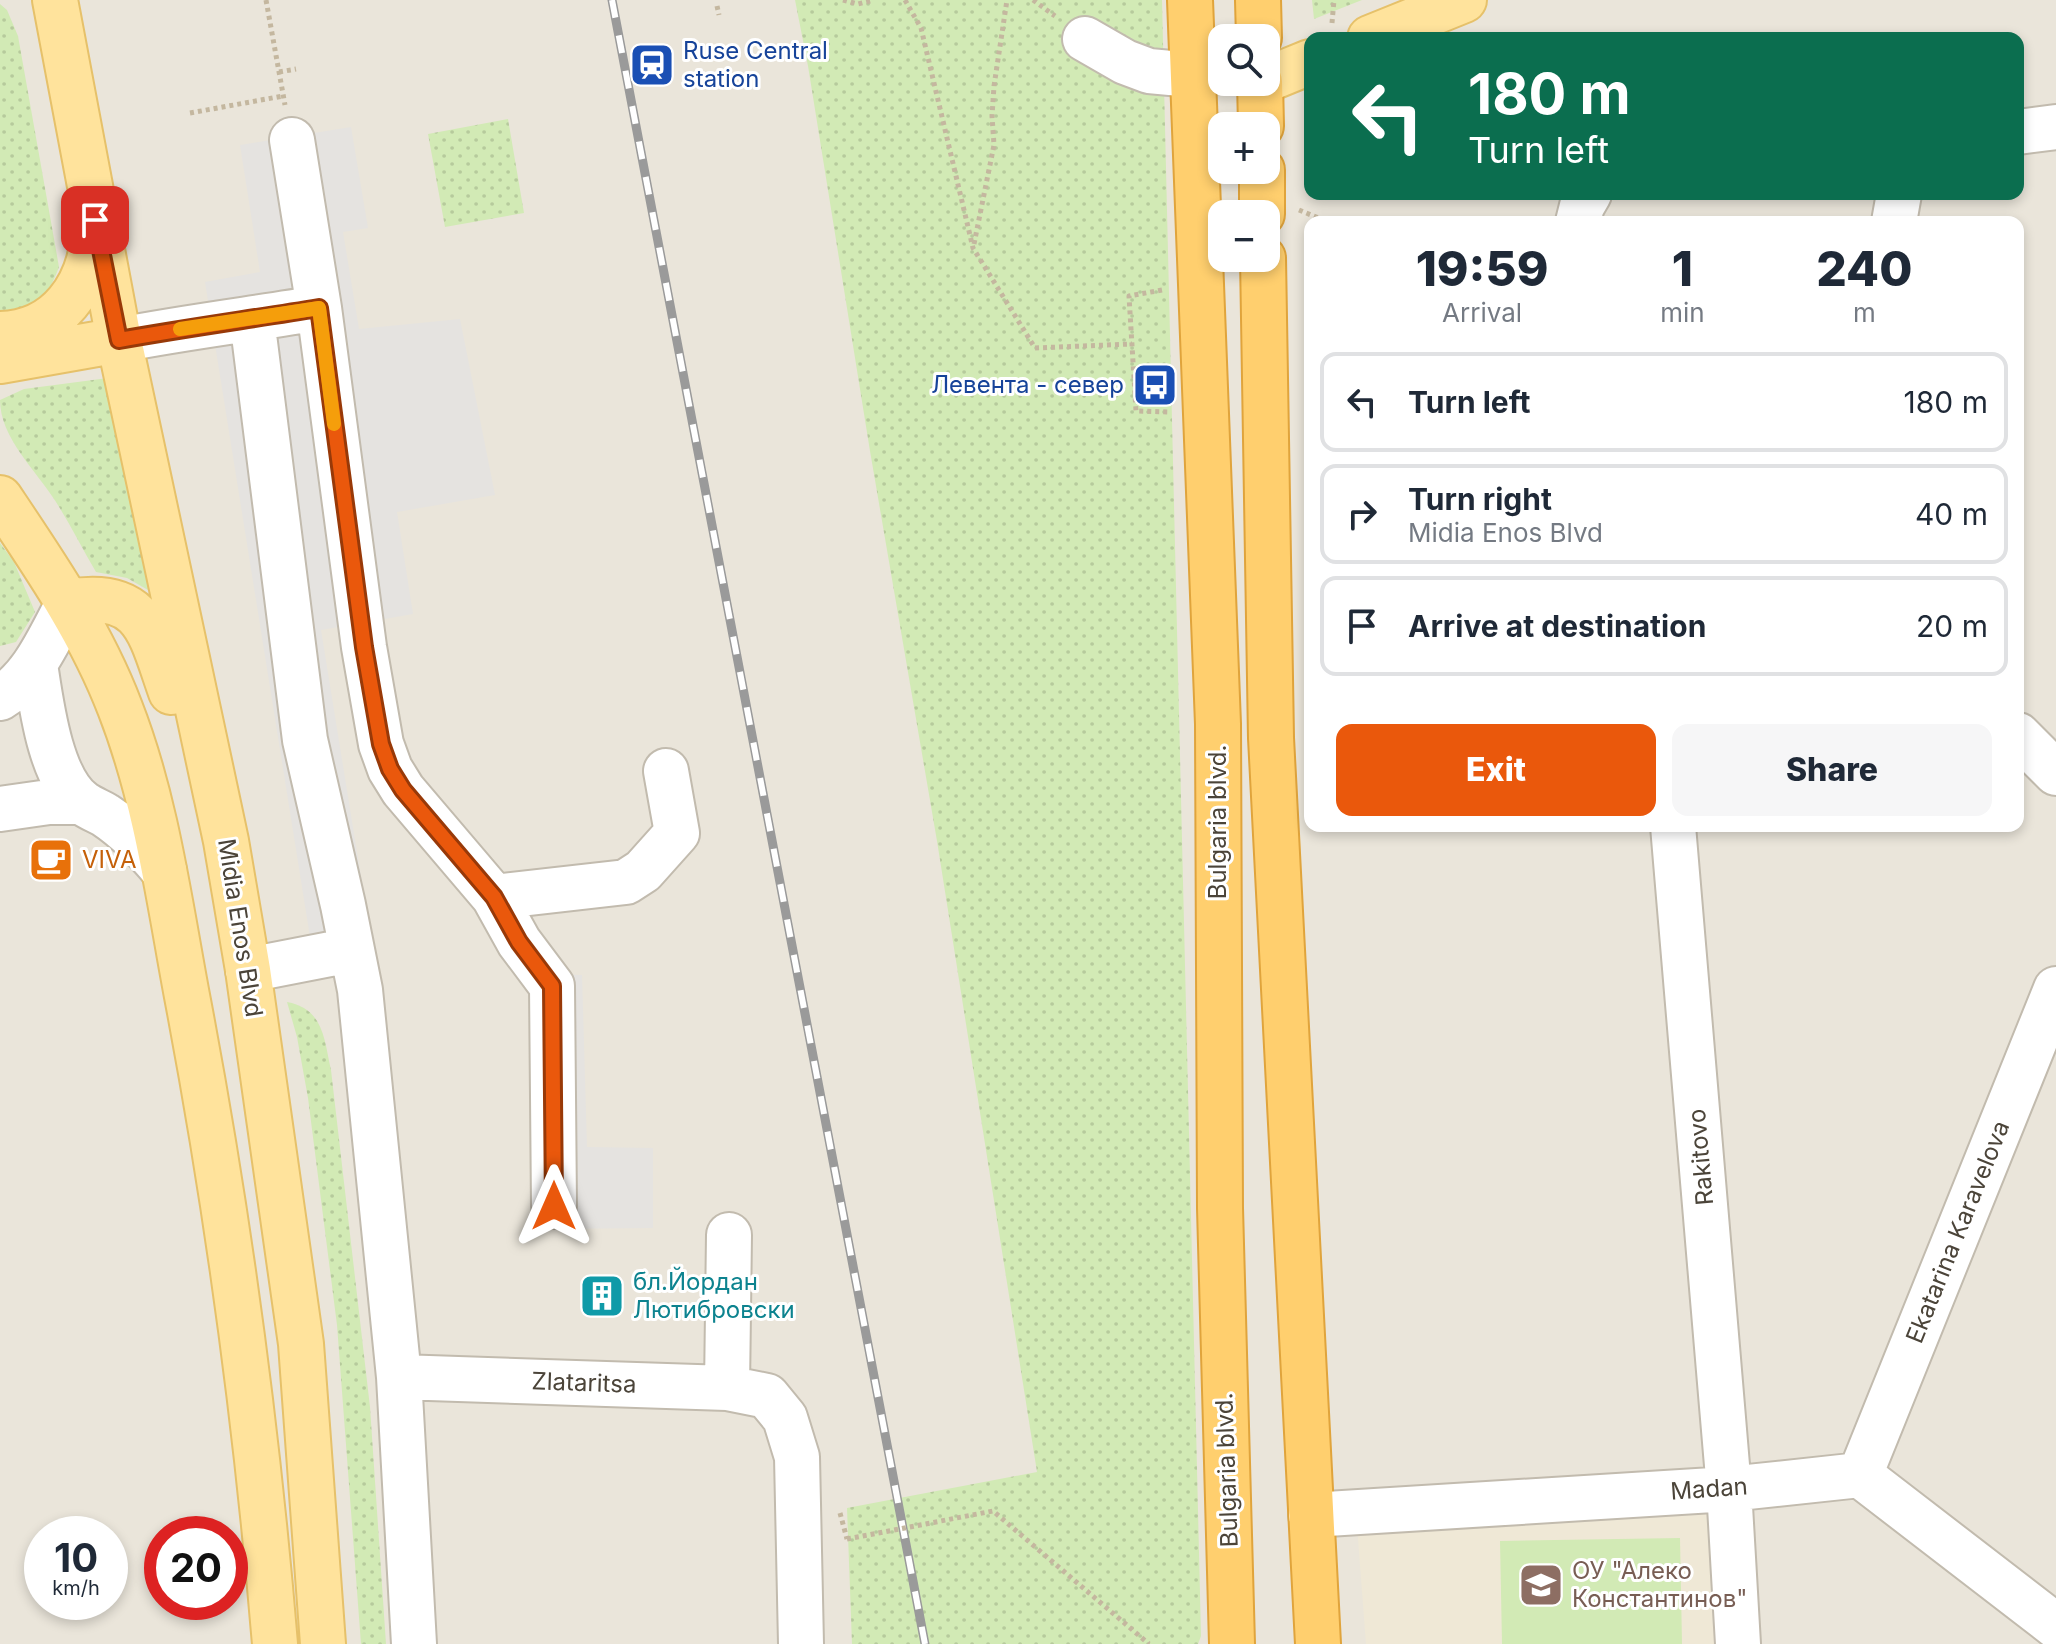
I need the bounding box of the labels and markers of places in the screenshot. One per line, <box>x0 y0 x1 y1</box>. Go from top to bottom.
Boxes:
place label: Ruse Central station <box>683 36 828 93</box>
station icon: Ruse Central station <box>628 41 676 89</box>
pin <box>61 186 129 254</box>
bus stop icon: Левента - север <box>1131 361 1179 409</box>
place label: Левента - север <box>931 370 1124 399</box>
cafe icon: VIVA <box>27 836 75 884</box>
place label: VIVA <box>82 845 136 874</box>
place label: бл.Йордан Лютибровски <box>633 1266 795 1324</box>
building icon: бл.Йордан Лютибровски <box>578 1272 626 1320</box>
place label: ОУ "Алеко Константинов" <box>1572 1556 1747 1613</box>
school or university icon: ОУ "Алеко Константинов" <box>1517 1561 1565 1609</box>

